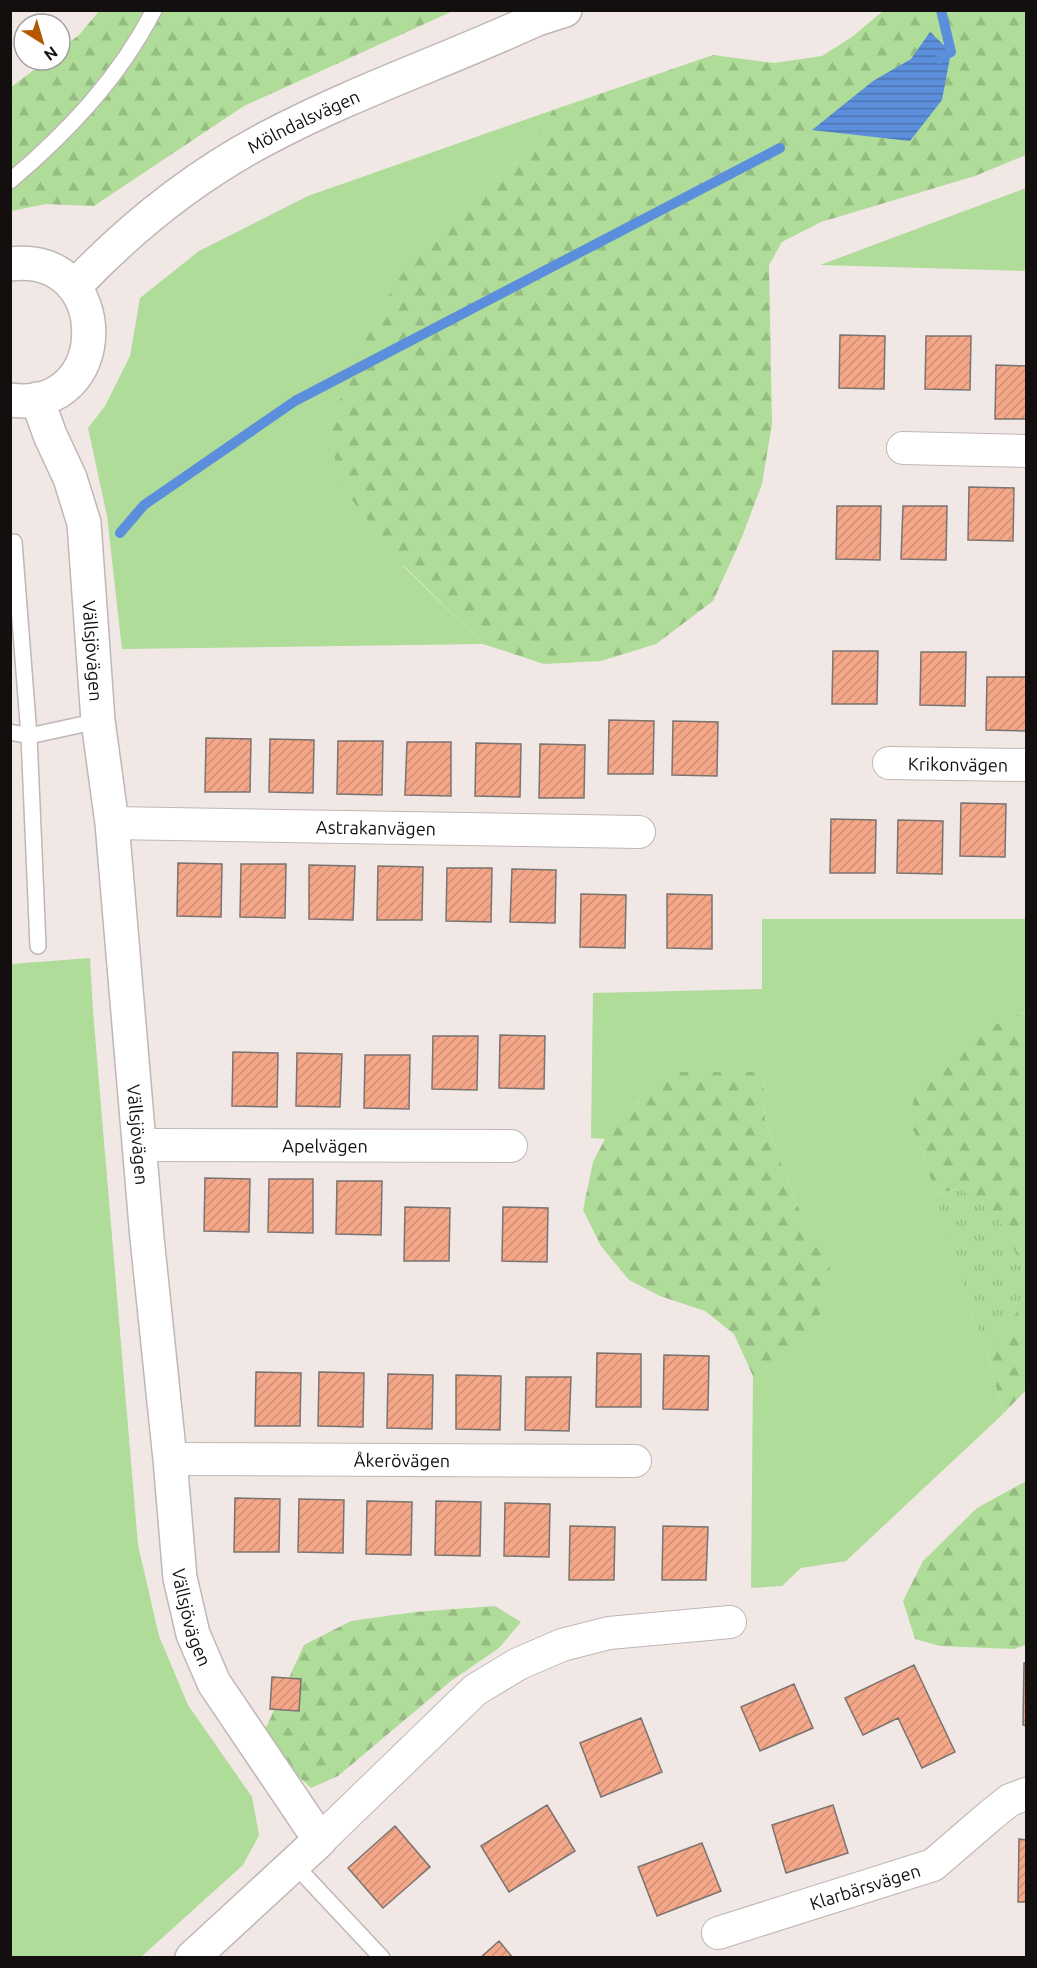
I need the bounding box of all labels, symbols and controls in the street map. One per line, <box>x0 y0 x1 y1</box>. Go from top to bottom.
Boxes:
north arrow <box>12 12 72 72</box>
text: N <box>41 43 61 65</box>
street label: Mölndalsvägen <box>244 86 362 157</box>
street label: Vällsjövägen <box>79 600 107 702</box>
street label: Krikonvägen <box>908 753 1008 775</box>
street label: Astrakanvägen <box>316 816 436 839</box>
street label: Vällsjövägen <box>124 1083 152 1186</box>
street label: Apelvägen <box>282 1135 368 1156</box>
street label: Åkerövägen <box>354 1450 450 1470</box>
street label: Vällsjövägen <box>169 1567 215 1669</box>
street label: Klarbärsvägen <box>807 1860 923 1913</box>

